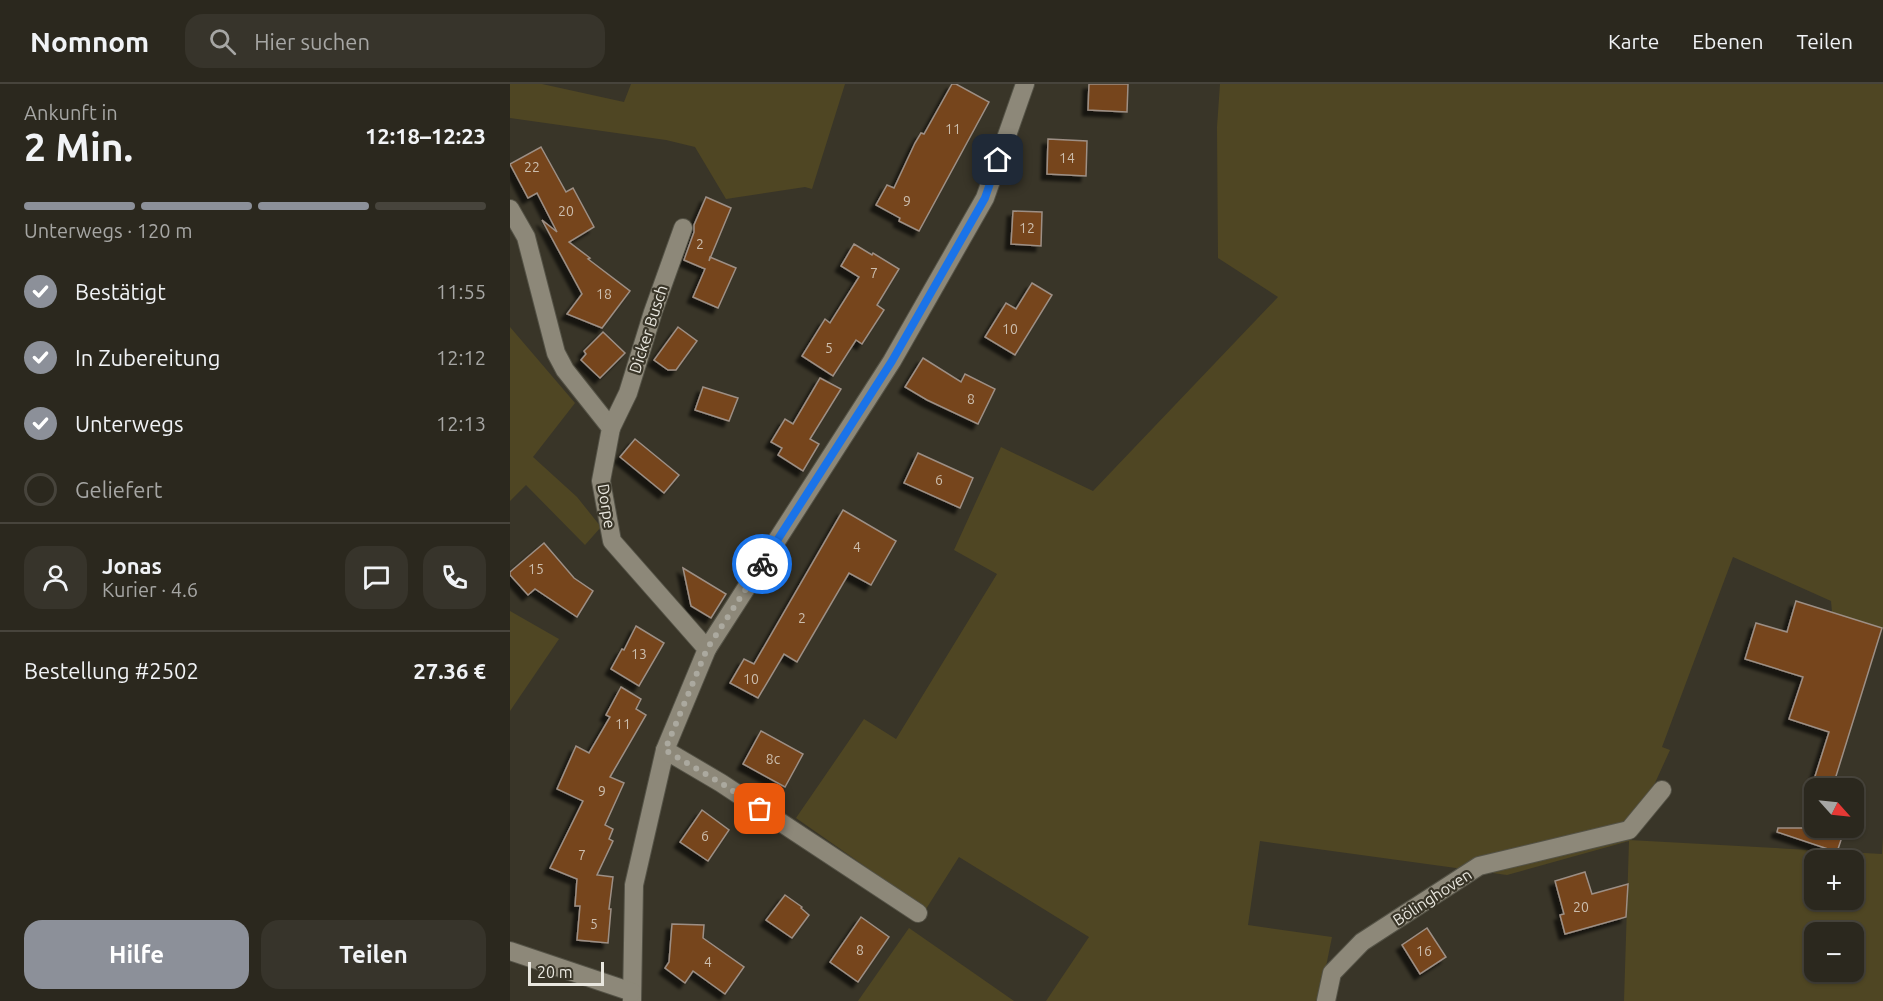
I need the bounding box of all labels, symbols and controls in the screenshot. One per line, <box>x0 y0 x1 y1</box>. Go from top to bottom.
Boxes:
search box <box>185 14 605 68</box>
icon: search <box>206 25 239 58</box>
text: Nomnom <box>30 26 149 57</box>
text: Hier suchen <box>254 29 370 54</box>
text: Karte <box>1608 29 1659 53</box>
text: Ebenen <box>1692 29 1764 53</box>
text: Teilen <box>1797 29 1853 53</box>
text: Ankunft in <box>24 101 118 124</box>
house number: 11 <box>945 121 961 137</box>
text: 12:18–12:23 <box>365 123 486 148</box>
text: 2 Min. <box>24 125 133 168</box>
pin <box>972 134 1023 185</box>
icon: home <box>981 143 1014 176</box>
house number: 14 <box>1059 150 1075 166</box>
house number: 22 <box>524 159 540 175</box>
house number: 9 <box>903 193 911 209</box>
house number: 20 <box>558 203 574 219</box>
text: Unterwegs · 120 m <box>24 219 192 242</box>
house number: 12 <box>1019 220 1035 236</box>
house number: 2 <box>696 236 704 252</box>
house number: 7 <box>870 265 878 281</box>
icon: check <box>24 275 57 308</box>
text: Bestätigt <box>75 279 166 304</box>
text: 11:55 <box>436 280 486 303</box>
street label: Dicker Busch <box>625 283 671 375</box>
house number: 18 <box>596 286 612 302</box>
house number: 10 <box>1002 321 1018 337</box>
house number: 5 <box>825 340 833 356</box>
icon: check <box>24 341 57 374</box>
text: In Zubereitung <box>75 345 220 370</box>
text: 12:12 <box>436 346 486 369</box>
house number: 8 <box>967 391 975 407</box>
icon: check <box>24 407 57 440</box>
text: Unterwegs <box>75 411 184 436</box>
text: 12:13 <box>436 412 486 435</box>
house number: 6 <box>935 472 943 488</box>
text: Geliefert <box>75 477 162 502</box>
street label: Dorpe <box>595 482 619 530</box>
courier <box>732 534 792 594</box>
house number: 4 <box>853 539 861 555</box>
button: person <box>24 546 87 609</box>
button: chat <box>345 546 408 609</box>
button: phone <box>423 546 486 609</box>
icon: bike <box>746 548 779 581</box>
text: Jonas <box>102 553 162 578</box>
house number: 15 <box>528 561 544 577</box>
text: Kurier · 4.6 <box>102 578 198 601</box>
house number: 2 <box>798 610 806 626</box>
house number: 13 <box>631 646 647 662</box>
text: Bestellung #2502 <box>24 658 199 683</box>
text: 27.36 € <box>413 658 486 683</box>
house number: 10 <box>743 671 759 687</box>
house number: 11 <box>615 716 631 732</box>
house number: 8c <box>766 751 781 767</box>
north arrow <box>1804 778 1864 838</box>
map controls <box>1804 778 1864 982</box>
house number: 9 <box>598 783 606 799</box>
pin <box>734 783 785 834</box>
icon: bag <box>743 792 776 825</box>
house number: 6 <box>701 828 709 844</box>
house number: 7 <box>578 847 586 863</box>
button: + <box>1804 850 1864 910</box>
street label: Bölinghoven <box>1389 865 1475 929</box>
house number: 20 <box>1573 899 1589 915</box>
house number: 5 <box>590 916 598 932</box>
button: Hilfe <box>24 920 249 989</box>
button: Teilen <box>261 920 486 989</box>
button: − <box>1804 922 1864 982</box>
house number: 8 <box>856 942 864 958</box>
house number: 16 <box>1416 943 1432 959</box>
house number: 4 <box>704 954 712 970</box>
scale bar <box>528 959 604 986</box>
text: 20 m <box>537 963 573 981</box>

